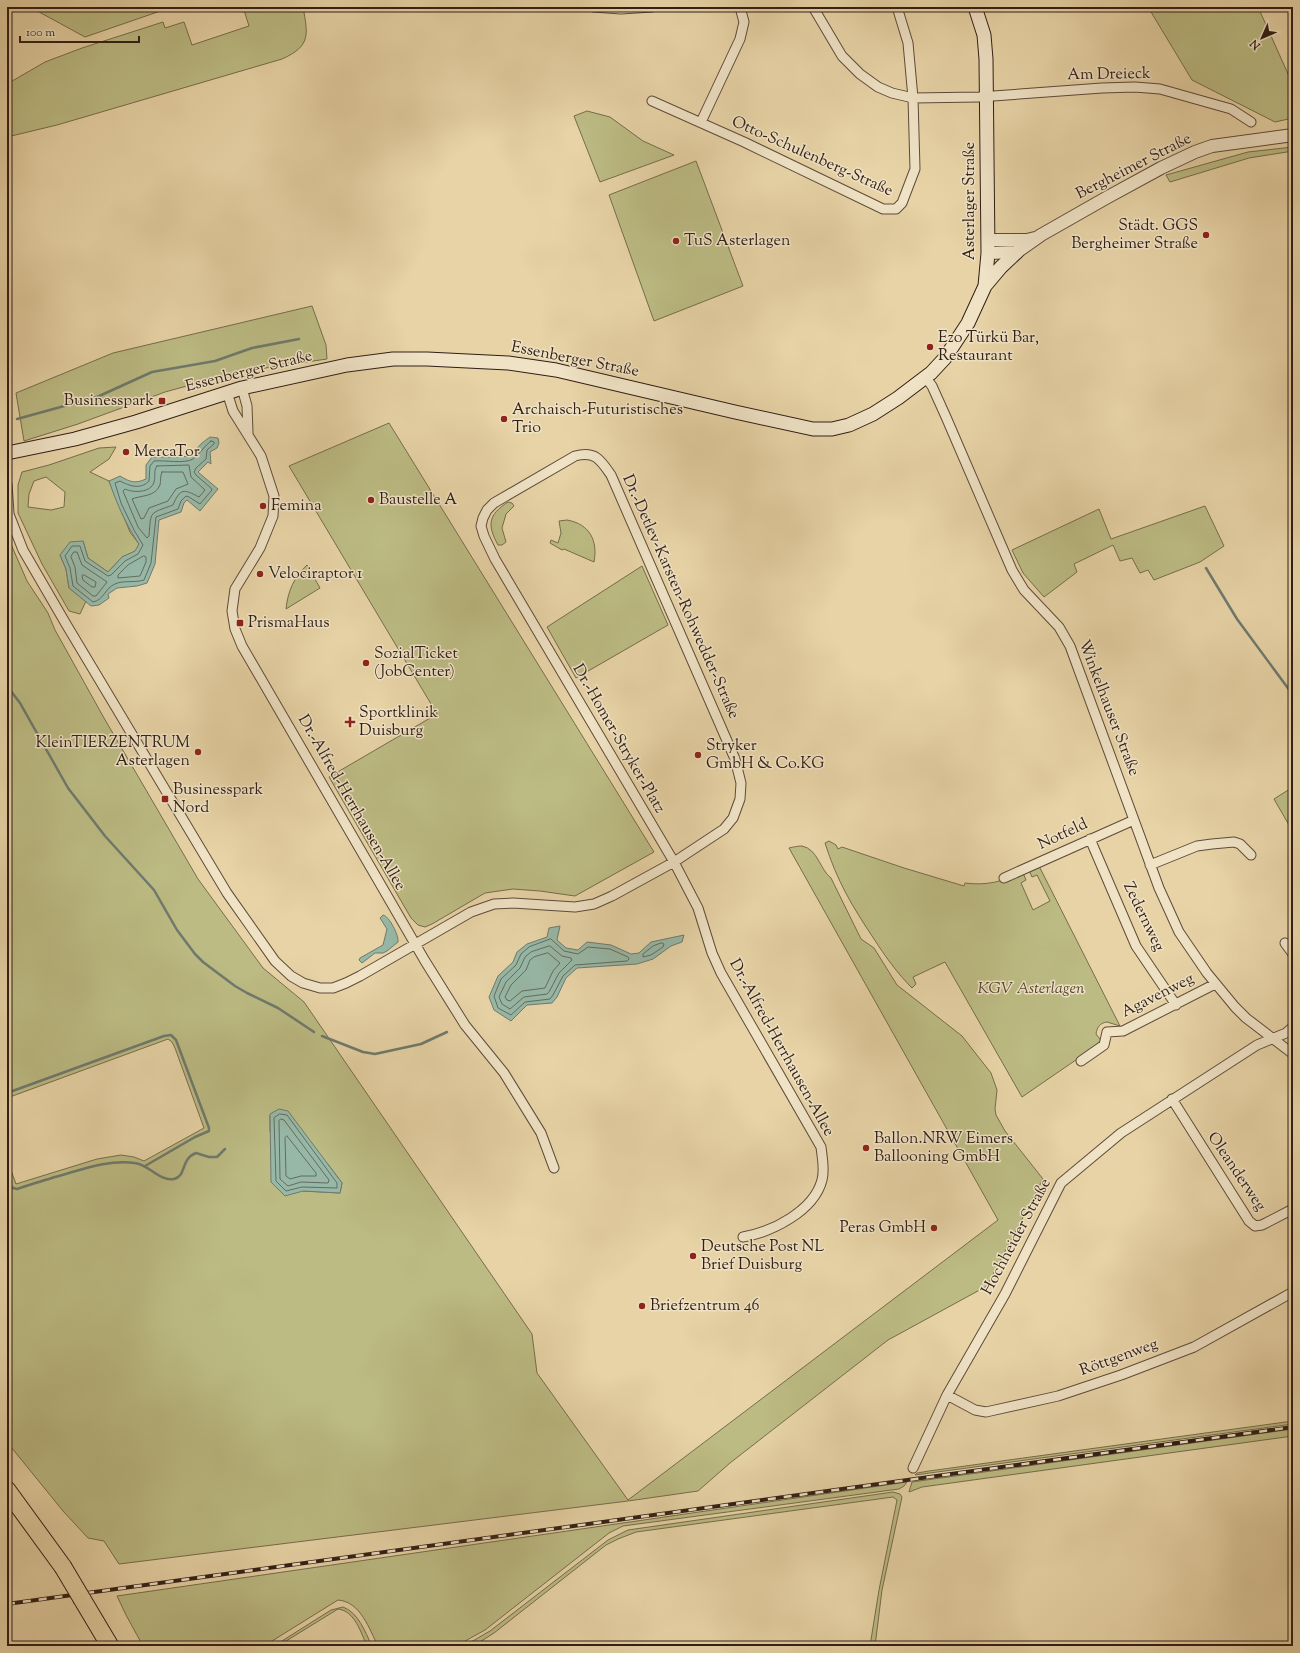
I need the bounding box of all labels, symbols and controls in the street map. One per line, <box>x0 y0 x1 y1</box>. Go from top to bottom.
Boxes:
scale bar <box>20 18 139 44</box>
north arrow <box>1242 18 1282 58</box>
text: 100 m <box>26 24 55 42</box>
text: N <box>1247 35 1265 54</box>
street label: Am Dreieck <box>1067 63 1151 87</box>
street label: Otto-Schulenberg-Straße <box>728 111 896 203</box>
street label: Bergheimer Straße <box>1072 128 1196 206</box>
street label: Asterlager Straße <box>959 142 982 260</box>
place label: Städt. GGS Bergheimer Straße <box>1071 215 1198 256</box>
place label: TuS Asterlagen <box>684 230 791 253</box>
marker: Städt. GGS Bergheimer Straße <box>1201 230 1211 240</box>
marker: TuS Asterlagen <box>671 236 681 246</box>
place label: Ezo Türkü Bar, Restaurant <box>938 327 1039 368</box>
street label: Essenberger Straße <box>509 336 641 384</box>
marker: Ezo Türkü Bar, Restaurant <box>925 342 935 352</box>
street label: Essenberger Straße <box>183 345 315 399</box>
place label: Businesspark <box>64 390 154 413</box>
marker: Businesspark <box>157 396 167 406</box>
place label: Archaisch-Futuristisches Trio <box>512 399 683 440</box>
marker: Archaisch-Futuristisches Trio <box>499 414 509 424</box>
place label: MercaTor <box>134 441 200 464</box>
marker: MercaTor <box>121 447 131 457</box>
street label: Dr.-Detlev-Karsten-Rohwedder-Straße <box>616 471 744 723</box>
place label: Baustelle A <box>379 489 457 512</box>
place label: Femina <box>271 495 322 518</box>
marker: Baustelle A <box>366 495 376 505</box>
marker: Femina <box>258 501 268 511</box>
place label: Velociraptor 1 <box>268 563 363 586</box>
marker: Velociraptor 1 <box>255 569 265 579</box>
place label: PrismaHaus <box>248 612 330 635</box>
marker: PrismaHaus <box>235 618 245 628</box>
street label: Winkelhauser Straße <box>1071 637 1145 779</box>
place label: SozialTicket (JobCenter) <box>374 643 458 684</box>
marker: SozialTicket (JobCenter) <box>361 658 371 668</box>
street label: Dr.-Homer-Stryker-Platz <box>566 660 670 818</box>
place label: Sportklinik Duisburg <box>359 702 438 743</box>
street label: Dr.-Alfred-Herrhausen-Allee <box>291 711 411 895</box>
marker: Sportklinik Duisburg <box>344 716 356 728</box>
place label: KleinTIERZENTRUM Asterlagen <box>35 732 191 773</box>
place label: Stryker GmbH & Co.KG <box>706 735 824 776</box>
marker: KleinTIERZENTRUM Asterlagen <box>193 747 203 757</box>
marker: Stryker GmbH & Co.KG <box>693 750 703 760</box>
place label: Businesspark Nord <box>173 779 263 820</box>
marker: Businesspark Nord <box>160 794 170 804</box>
street label: Notfeld <box>1034 813 1092 857</box>
street label: Zedernweg <box>1116 878 1170 956</box>
street label: Dr.-Alfred-Herrhausen-Allee <box>723 955 839 1141</box>
street label: Agavenweg <box>1118 968 1198 1024</box>
park label: KGV Asterlagen <box>978 978 1085 1001</box>
place label: Ballon.NRW Eimers Ballooning GmbH <box>874 1128 1013 1169</box>
street label: Oleanderweg <box>1201 1128 1271 1216</box>
marker: Ballon.NRW Eimers Ballooning GmbH <box>861 1143 871 1153</box>
street label: Hochheider Straße <box>977 1175 1057 1299</box>
place label: Peras GmbH <box>840 1217 926 1240</box>
marker: Peras GmbH <box>929 1223 939 1233</box>
place label: Deutsche Post NL Brief Duisburg <box>701 1236 824 1277</box>
marker: Deutsche Post NL Brief Duisburg <box>688 1251 698 1261</box>
place label: Briefzentrum 46 <box>650 1295 760 1318</box>
marker: Briefzentrum 46 <box>637 1301 647 1311</box>
street label: Röttgenweg <box>1077 1333 1161 1383</box>

